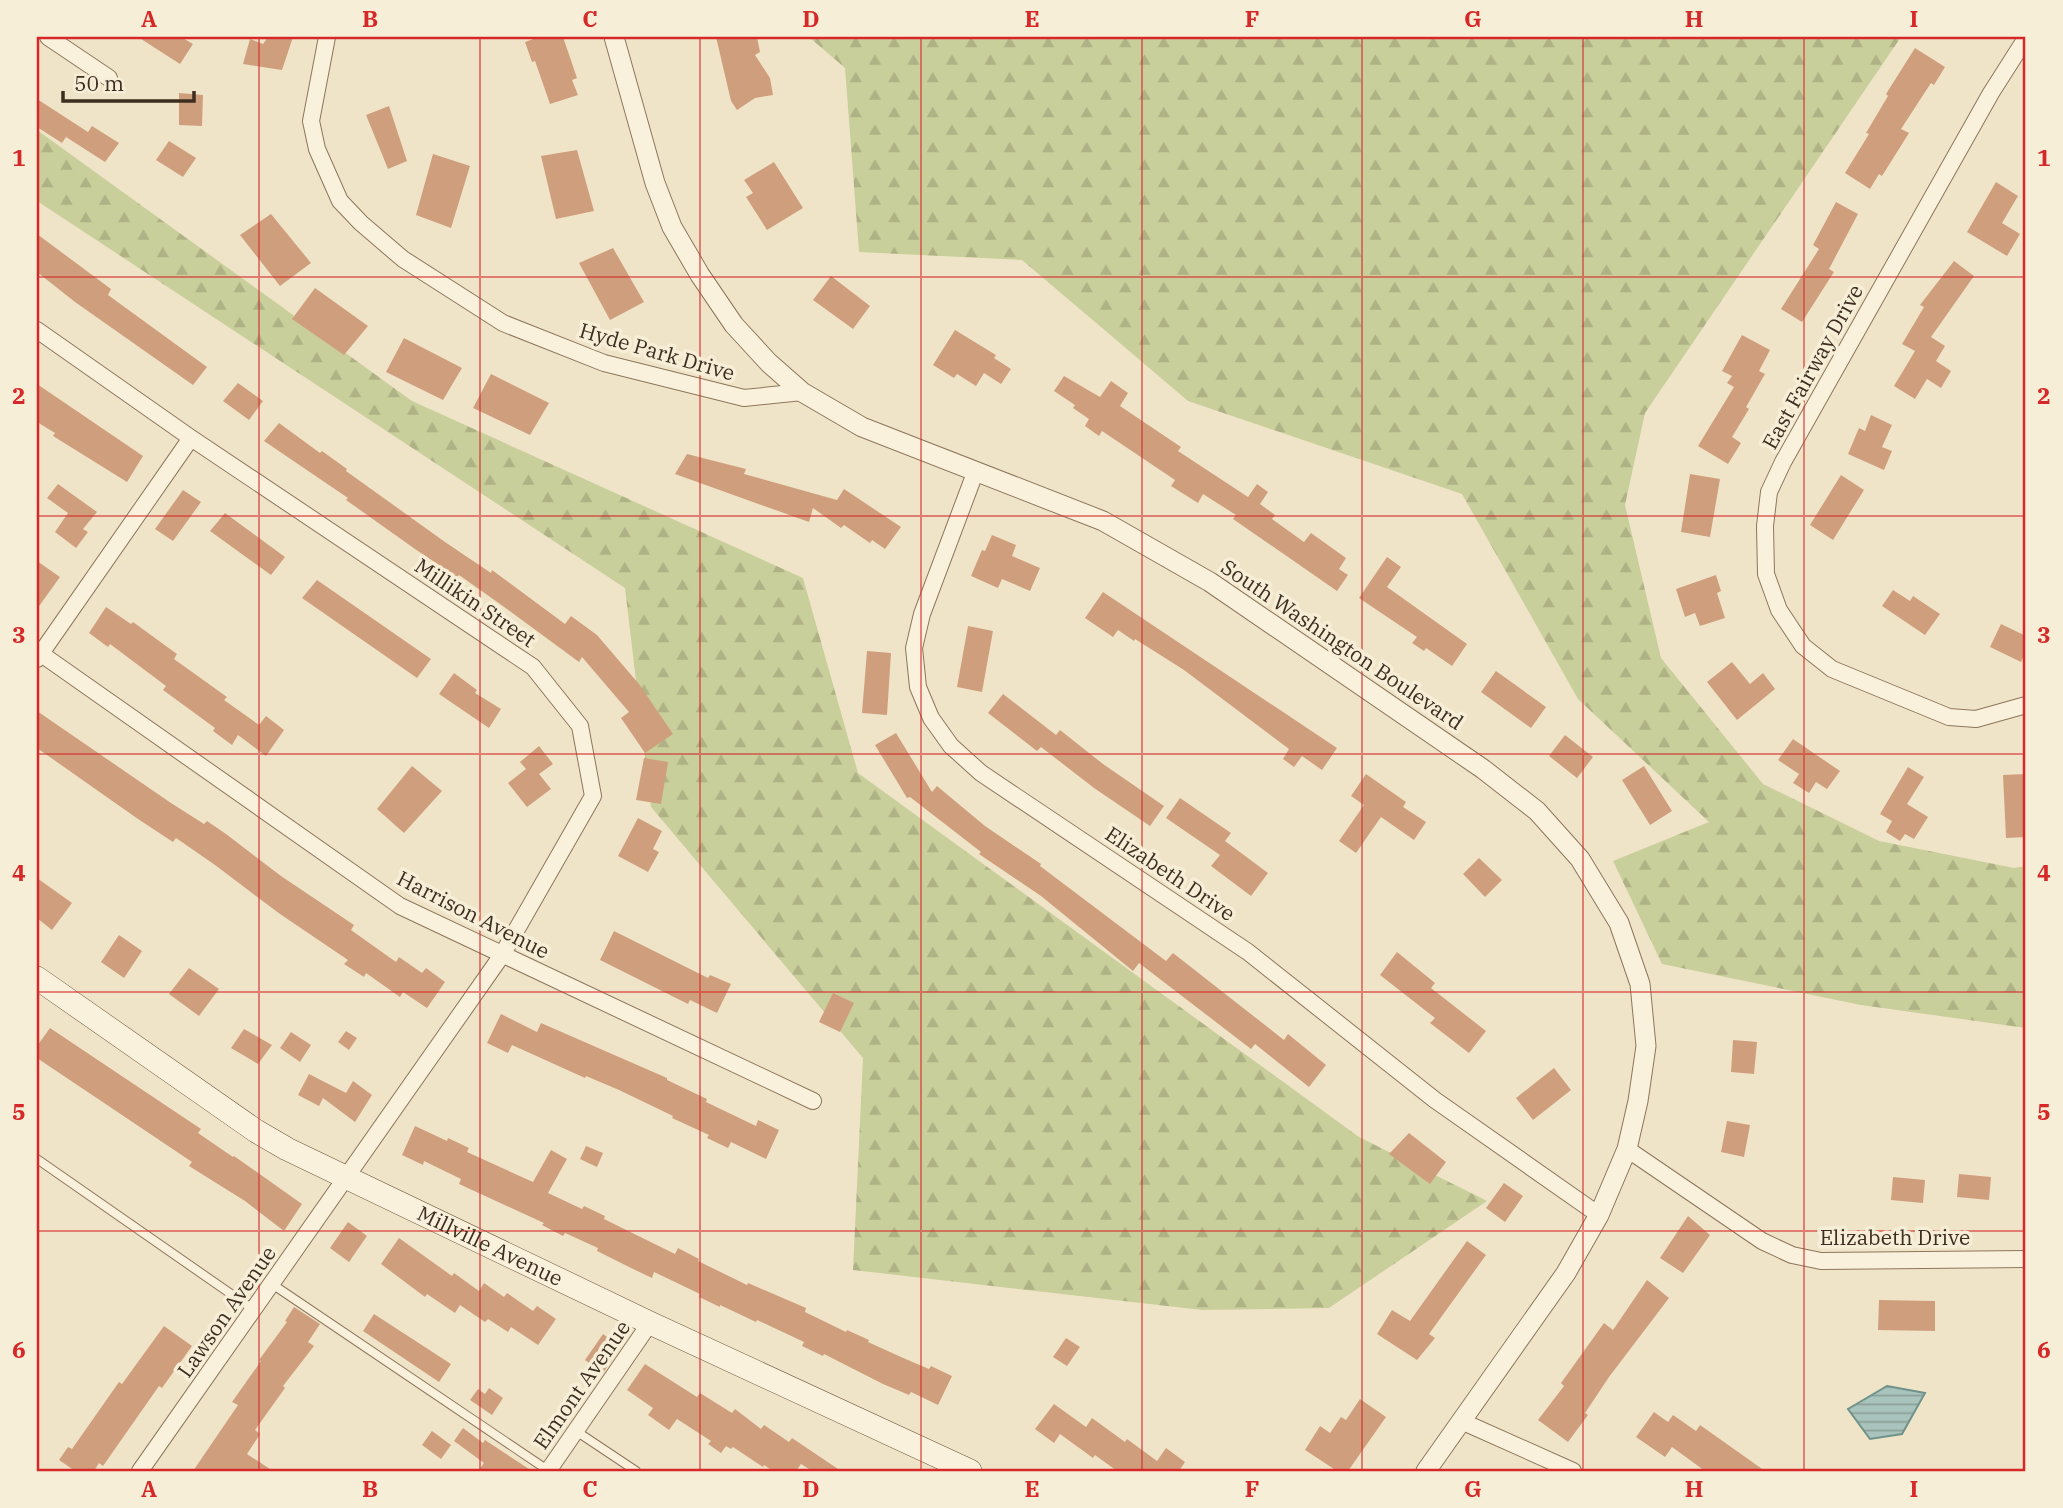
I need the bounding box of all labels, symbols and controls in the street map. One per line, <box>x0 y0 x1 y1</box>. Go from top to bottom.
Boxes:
text: A <box>141 3 157 33</box>
text: B <box>362 3 378 33</box>
text: C <box>582 3 598 33</box>
text: D <box>802 3 820 33</box>
text: E <box>1024 3 1040 33</box>
text: F <box>1245 3 1259 33</box>
text: G <box>1464 3 1482 33</box>
text: H <box>1685 3 1703 33</box>
text: I <box>1910 3 1918 33</box>
scale bar <box>63 60 194 104</box>
text: 50 m <box>74 69 124 97</box>
text: 1 <box>12 142 26 172</box>
text: 1 <box>2037 142 2051 172</box>
street label: East Fairway Drive <box>1755 279 1869 454</box>
street label: Hyde Park Drive <box>576 316 738 387</box>
text: 2 <box>12 380 26 410</box>
text: 2 <box>2037 380 2051 410</box>
street label: Millikin Street <box>410 551 542 653</box>
street label: South Washington Boulevard <box>1216 552 1469 736</box>
text: 3 <box>12 619 26 649</box>
text: 3 <box>2037 619 2051 649</box>
street label: Elizabeth Drive <box>1100 819 1241 927</box>
text: 4 <box>12 857 26 887</box>
text: 4 <box>2037 857 2051 887</box>
street label: Harrison Avenue <box>393 864 554 965</box>
text: 5 <box>12 1096 26 1126</box>
text: 5 <box>2037 1096 2051 1126</box>
street label: Millville Avenue <box>413 1199 568 1292</box>
street label: Elizabeth Drive <box>1820 1223 1970 1251</box>
street label: Lawson Avenue <box>170 1240 282 1383</box>
street label: Elmont Avenue <box>526 1314 636 1454</box>
text: 6 <box>12 1334 26 1364</box>
text: 6 <box>2037 1334 2051 1364</box>
text: A <box>141 1473 157 1503</box>
text: B <box>362 1473 378 1503</box>
text: C <box>582 1473 598 1503</box>
text: D <box>802 1473 820 1503</box>
text: E <box>1024 1473 1040 1503</box>
text: F <box>1245 1473 1259 1503</box>
text: G <box>1464 1473 1482 1503</box>
text: H <box>1685 1473 1703 1503</box>
text: I <box>1910 1473 1918 1503</box>

